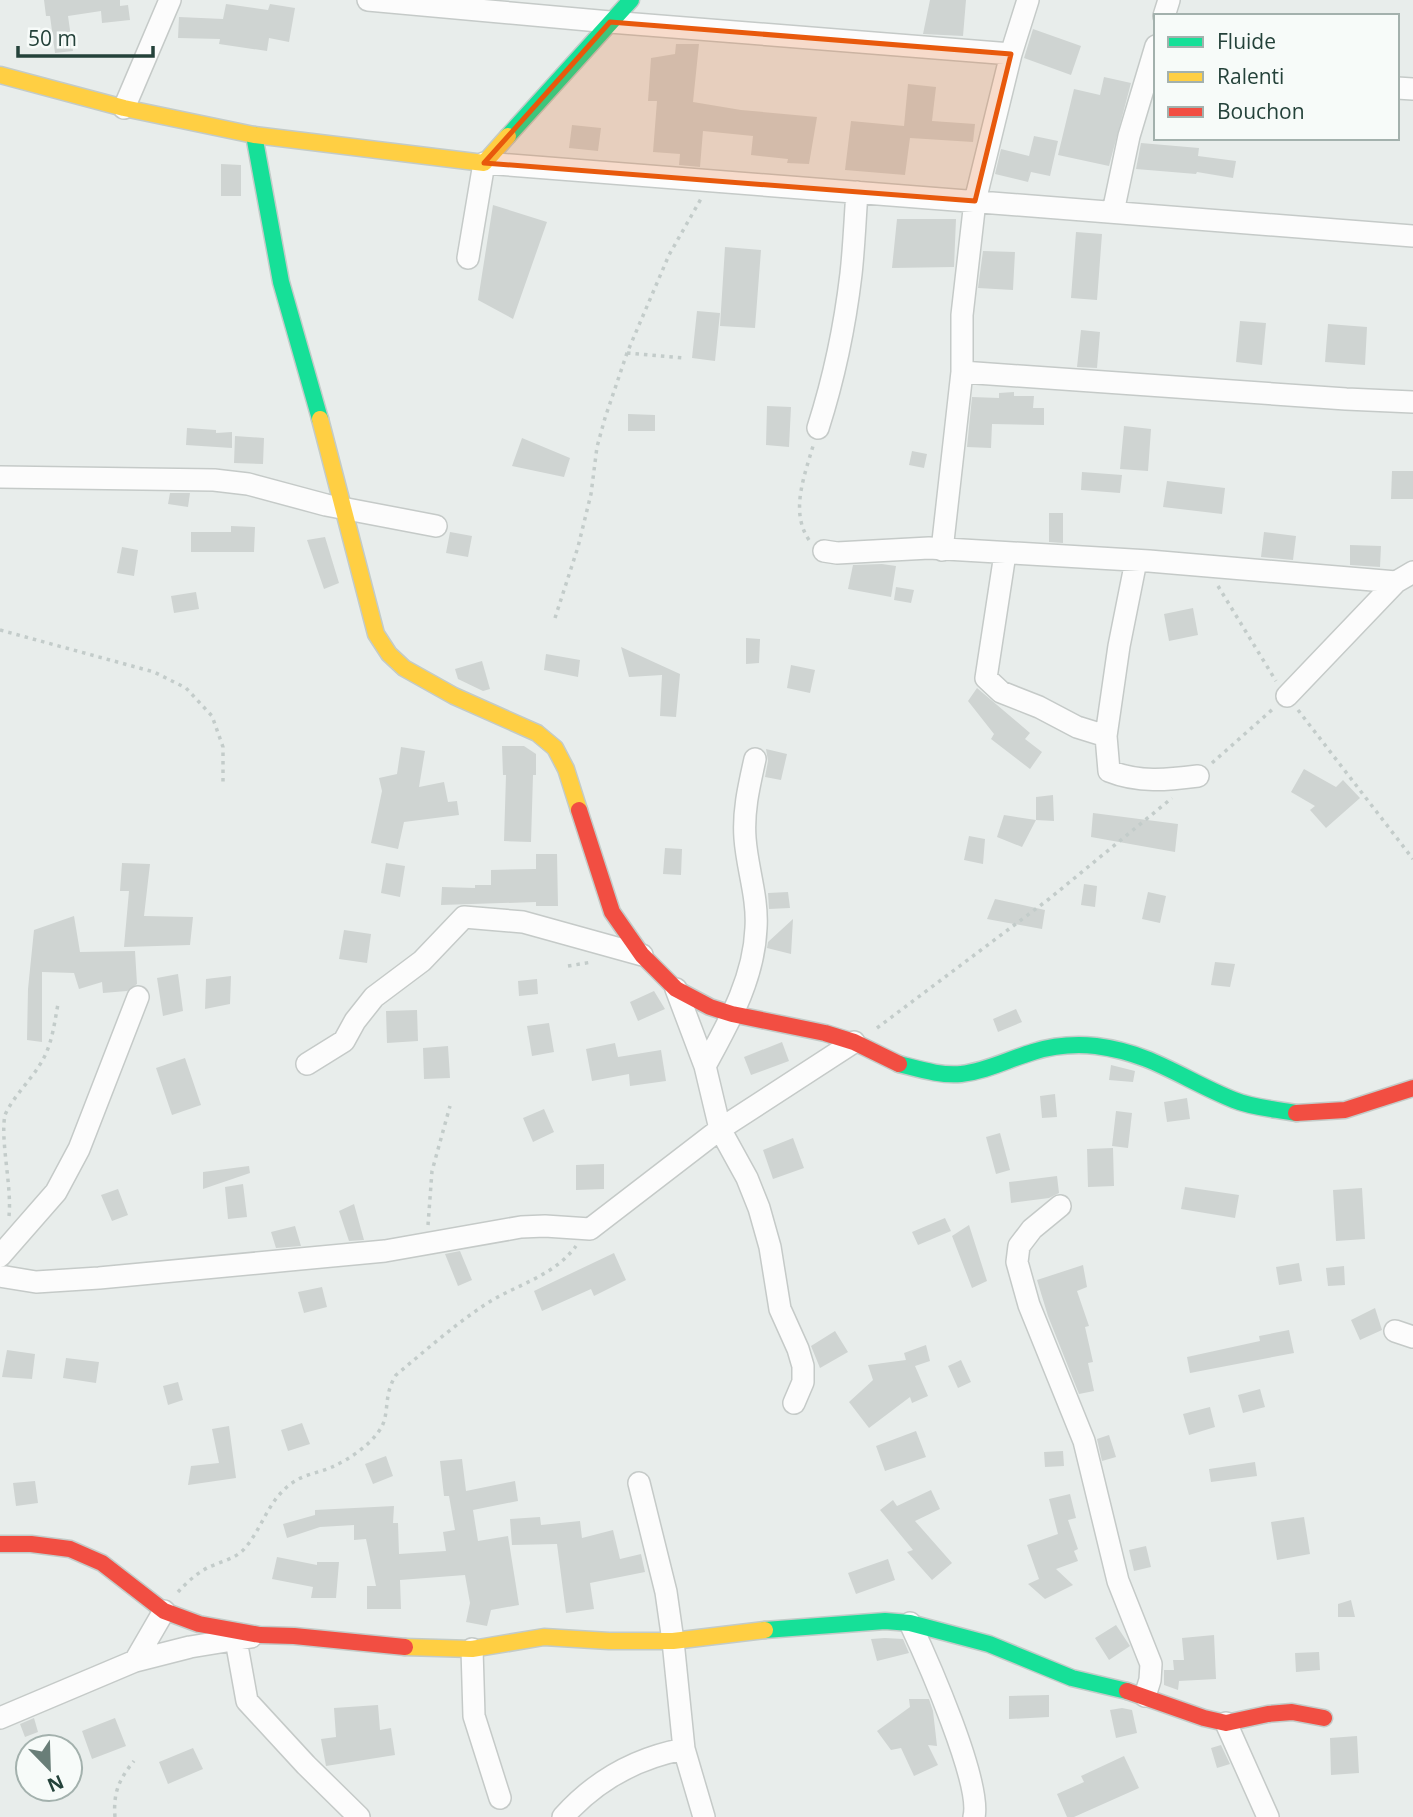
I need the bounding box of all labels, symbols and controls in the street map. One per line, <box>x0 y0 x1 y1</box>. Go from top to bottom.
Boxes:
scale bar <box>18 14 152 58</box>
legend <box>1154 14 1399 140</box>
text: 50 m <box>28 24 77 52</box>
text: Fluide <box>1217 27 1276 55</box>
text: Ralenti <box>1217 62 1284 90</box>
text: Bouchon <box>1217 97 1305 125</box>
north arrow <box>14 1733 84 1803</box>
text: N <box>43 1769 68 1799</box>

